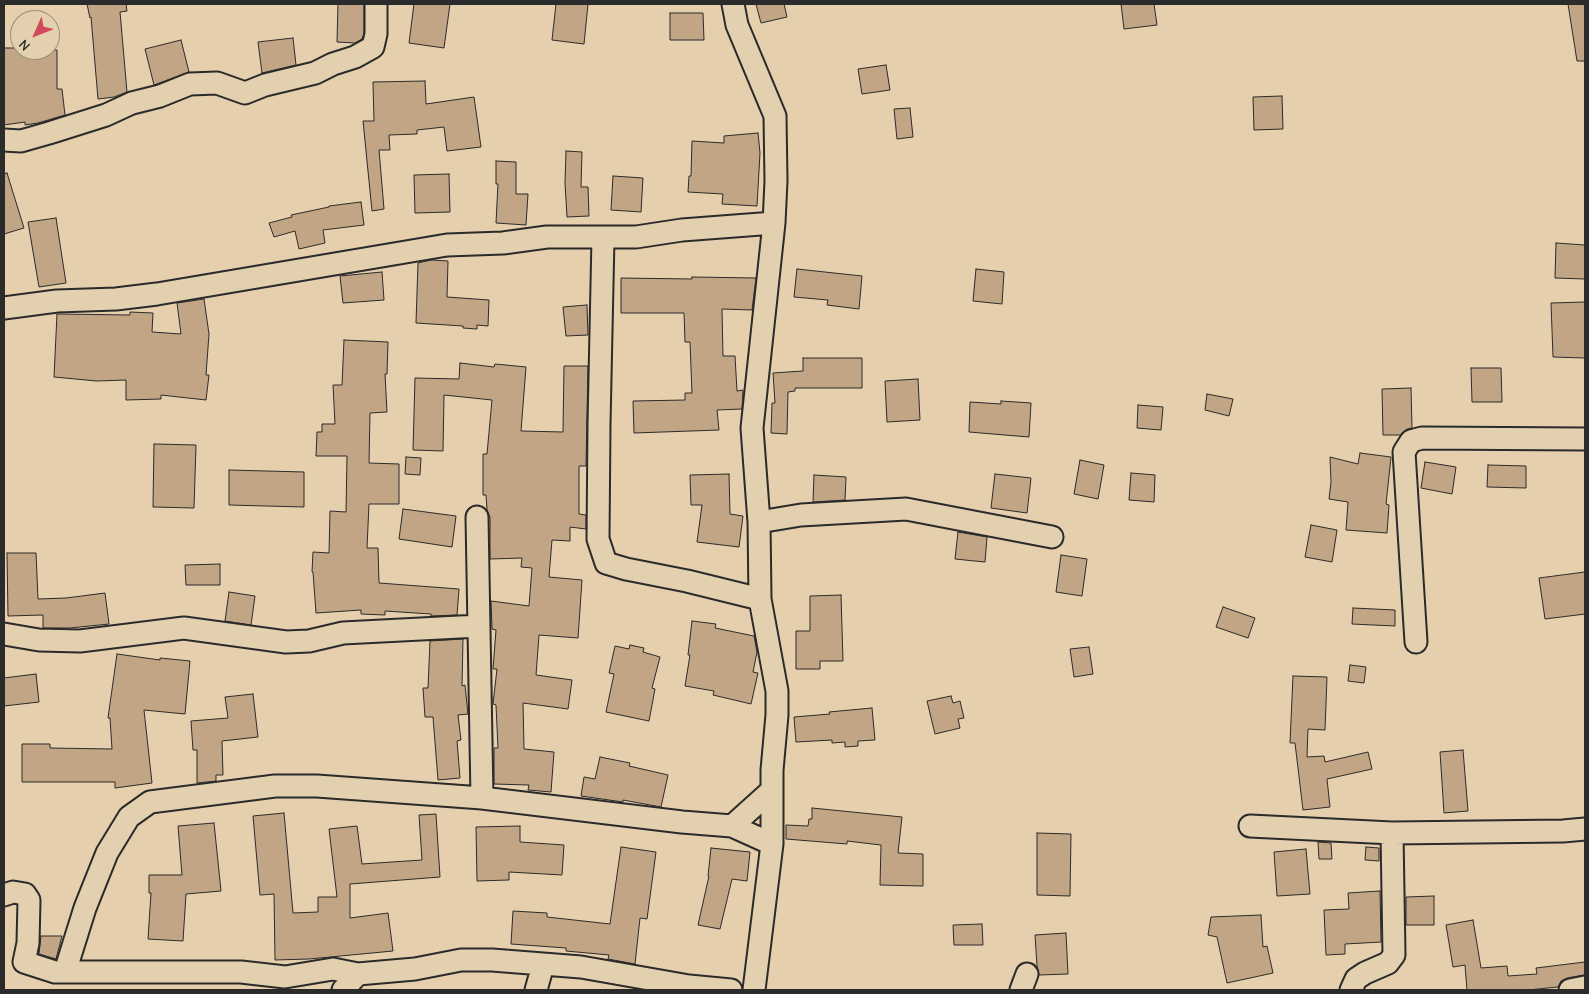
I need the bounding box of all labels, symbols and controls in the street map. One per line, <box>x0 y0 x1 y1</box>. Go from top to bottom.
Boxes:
north arrow <box>10 10 60 60</box>
text: N <box>15 36 34 54</box>

